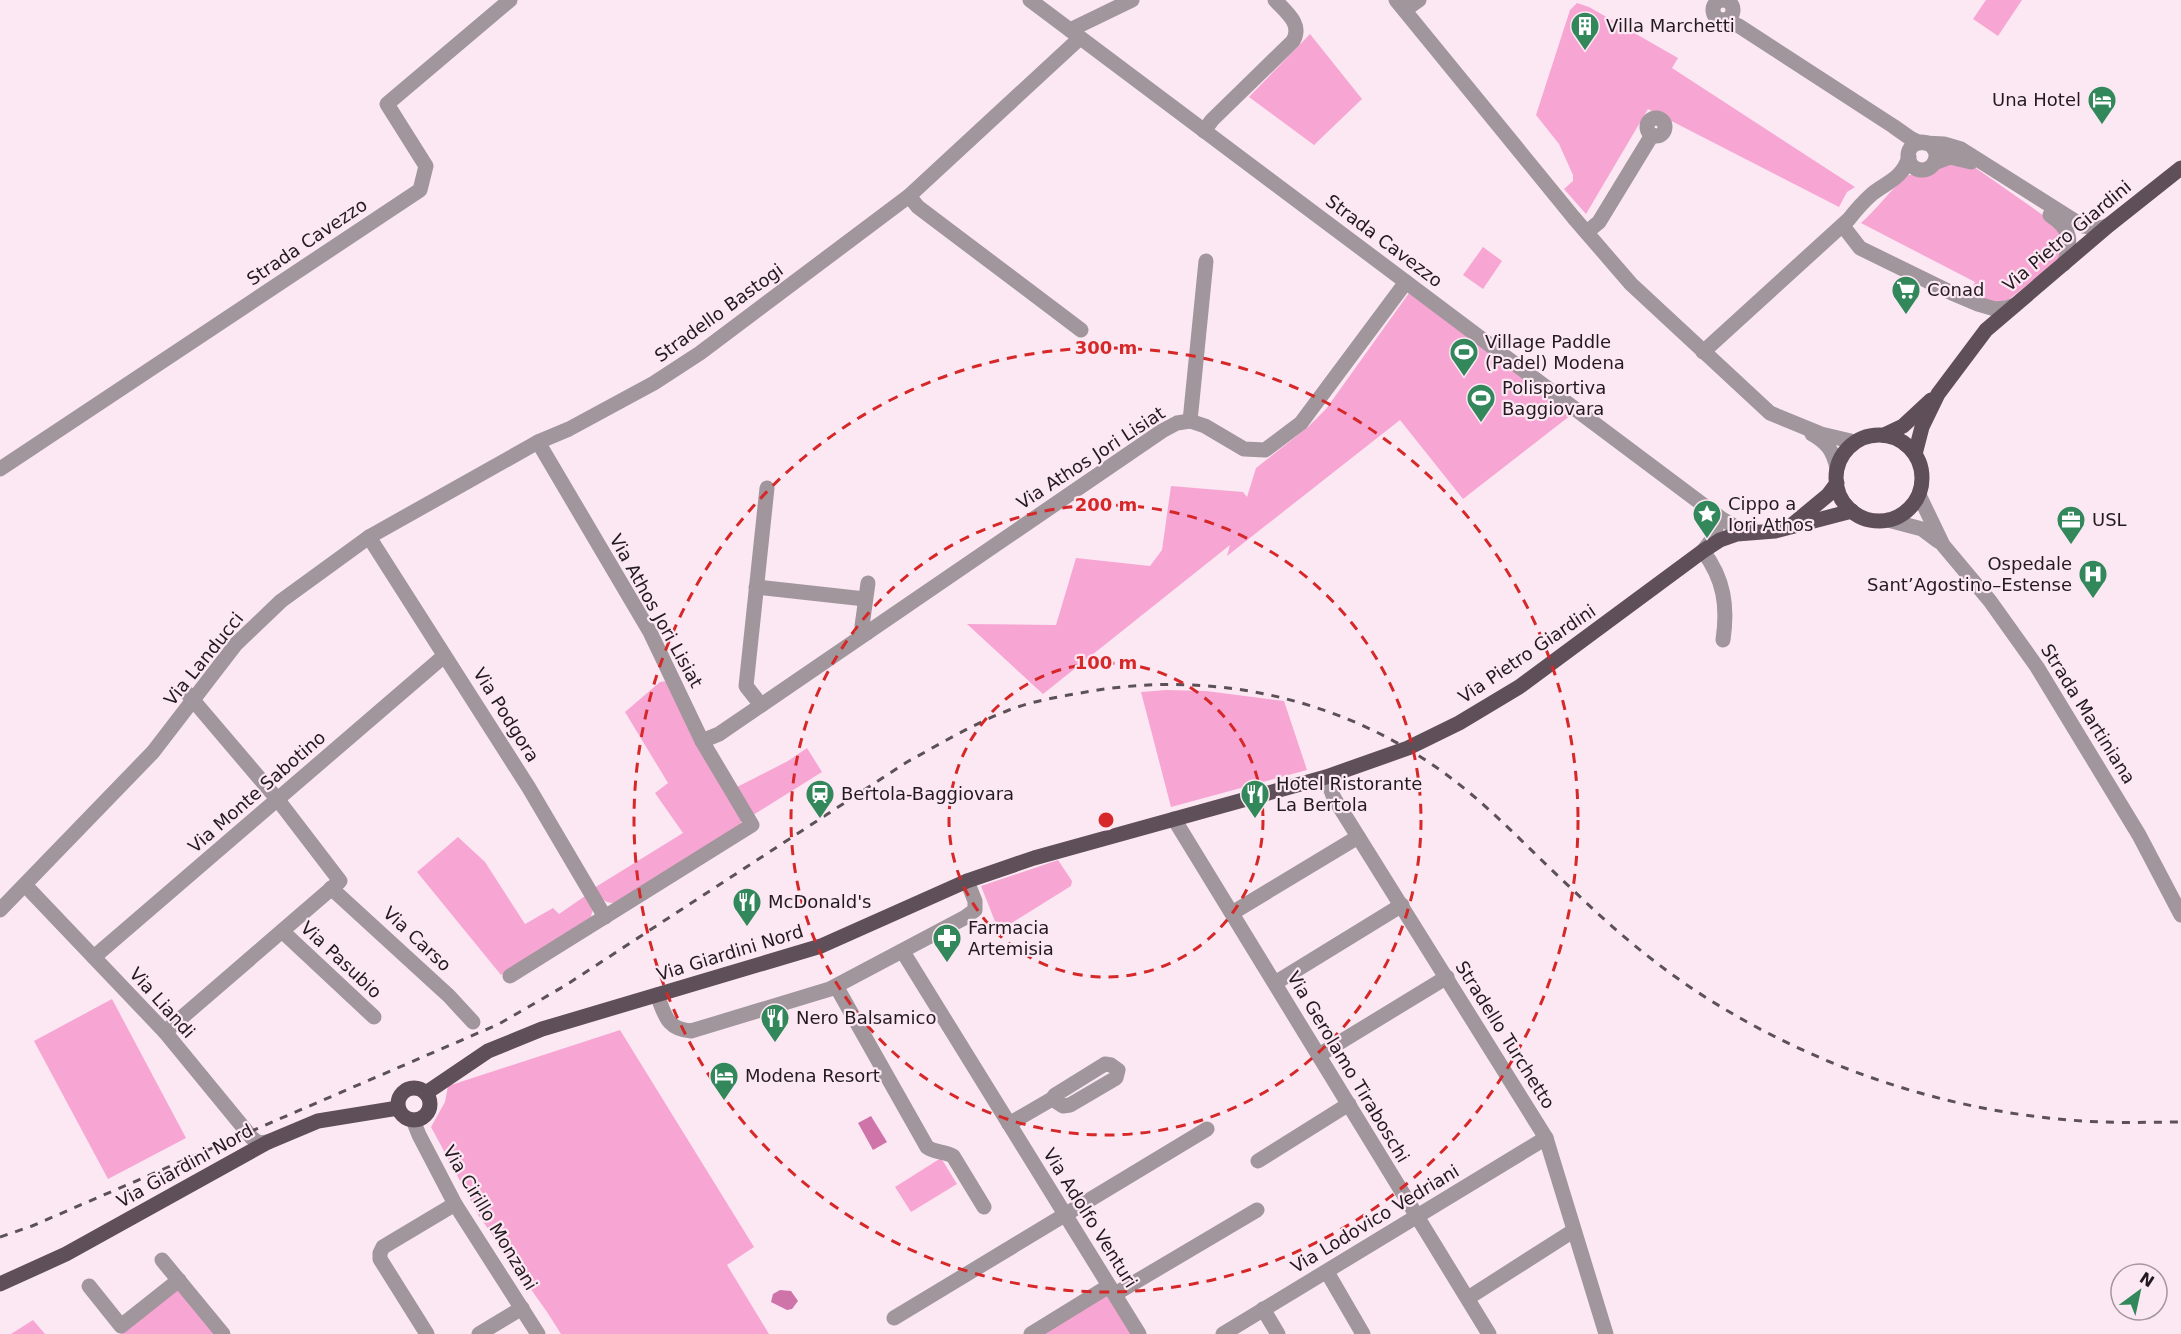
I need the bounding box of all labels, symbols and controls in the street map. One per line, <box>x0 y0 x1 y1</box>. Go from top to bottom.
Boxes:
building icon: Villa Marchetti <box>1569 10 1601 52</box>
place label: Villa Marchetti <box>1606 15 1735 36</box>
hotel icon: Una Hotel <box>2086 84 2118 126</box>
place label: Una Hotel <box>1992 89 2081 110</box>
street label: Via Pietro Giardini <box>1998 176 2135 295</box>
street label: Strada Cavezzo <box>1322 190 1447 291</box>
street label: Strada Cavezzo <box>243 194 371 290</box>
street label: Stradello Bastogi <box>650 259 787 366</box>
supermarket icon: Conad <box>1890 274 1922 316</box>
place label: Conad <box>1927 279 1984 300</box>
place label: Village Paddle (Padel) Modena <box>1485 331 1625 373</box>
sports icon: Village Paddle (Padel) Modena <box>1448 336 1480 378</box>
text: 300 m <box>1075 337 1137 358</box>
place label: Polisportiva Baggiovara <box>1502 377 1606 419</box>
sports icon: Polisportiva Baggiovara <box>1465 382 1497 424</box>
street label: Via Athos Jori Lisiat <box>1013 402 1169 513</box>
place label: Cippo a Iori Athos <box>1728 493 1813 535</box>
text: 200 m <box>1075 494 1137 515</box>
place icon: Cippo a Iori Athos <box>1691 498 1723 540</box>
office icon: USL <box>2055 504 2087 546</box>
place label: USL <box>2092 509 2127 530</box>
street label: Via Athos Jori Lisiat <box>606 530 707 691</box>
place label: Ospedale Sant’Agostino–Estense <box>1867 553 2072 595</box>
hospital icon: Ospedale Sant’Agostino–Estense <box>2077 558 2109 600</box>
street label: Via Pietro Giardini <box>1454 600 1599 707</box>
street label: Via Landucci <box>160 608 248 709</box>
street label: Strada Martiniana <box>2037 640 2140 788</box>
text: 100 m <box>1075 652 1137 673</box>
street label: Via Podgora <box>469 664 544 766</box>
street label: Via Monte Sabotino <box>184 726 330 857</box>
place label: Hotel Ristorante La Bertola <box>1276 773 1422 815</box>
station icon: Bertola-Baggiovara <box>804 778 836 820</box>
restaurant icon: Hotel Ristorante La Bertola <box>1239 778 1271 820</box>
place label: Bertola-Baggiovara <box>841 783 1014 804</box>
centre of rings <box>1096 810 1116 830</box>
restaurant icon: McDonald's <box>731 886 763 928</box>
place label: McDonald's <box>768 891 872 912</box>
street label: Via Carso <box>379 902 456 975</box>
street label: Via Pasubio <box>297 917 386 1002</box>
place label: Farmacia Artemisia <box>968 917 1054 959</box>
street label: Via Giardini Nord <box>654 920 806 985</box>
pharmacy icon: Farmacia Artemisia <box>931 922 963 964</box>
street label: Stradello Turchetto <box>1451 957 1559 1113</box>
street label: Via Liandi <box>125 963 199 1042</box>
street label: Via Gerolamo Tiraboschi <box>1283 967 1414 1166</box>
restaurant icon: Nero Balsamico <box>759 1002 791 1044</box>
place label: Nero Balsamico <box>796 1007 937 1028</box>
hotel icon: Modena Resort <box>708 1060 740 1102</box>
place label: Modena Resort <box>745 1065 880 1086</box>
street label: Via Giardini Nord <box>113 1119 256 1212</box>
street label: Via Cirillo Monzani <box>439 1142 542 1294</box>
street label: Via Adolfo Venturi <box>1039 1144 1142 1291</box>
street label: Via Lodovico Vedriani <box>1287 1160 1463 1277</box>
north arrow <box>2109 1262 2169 1322</box>
text: N <box>2136 1268 2158 1291</box>

